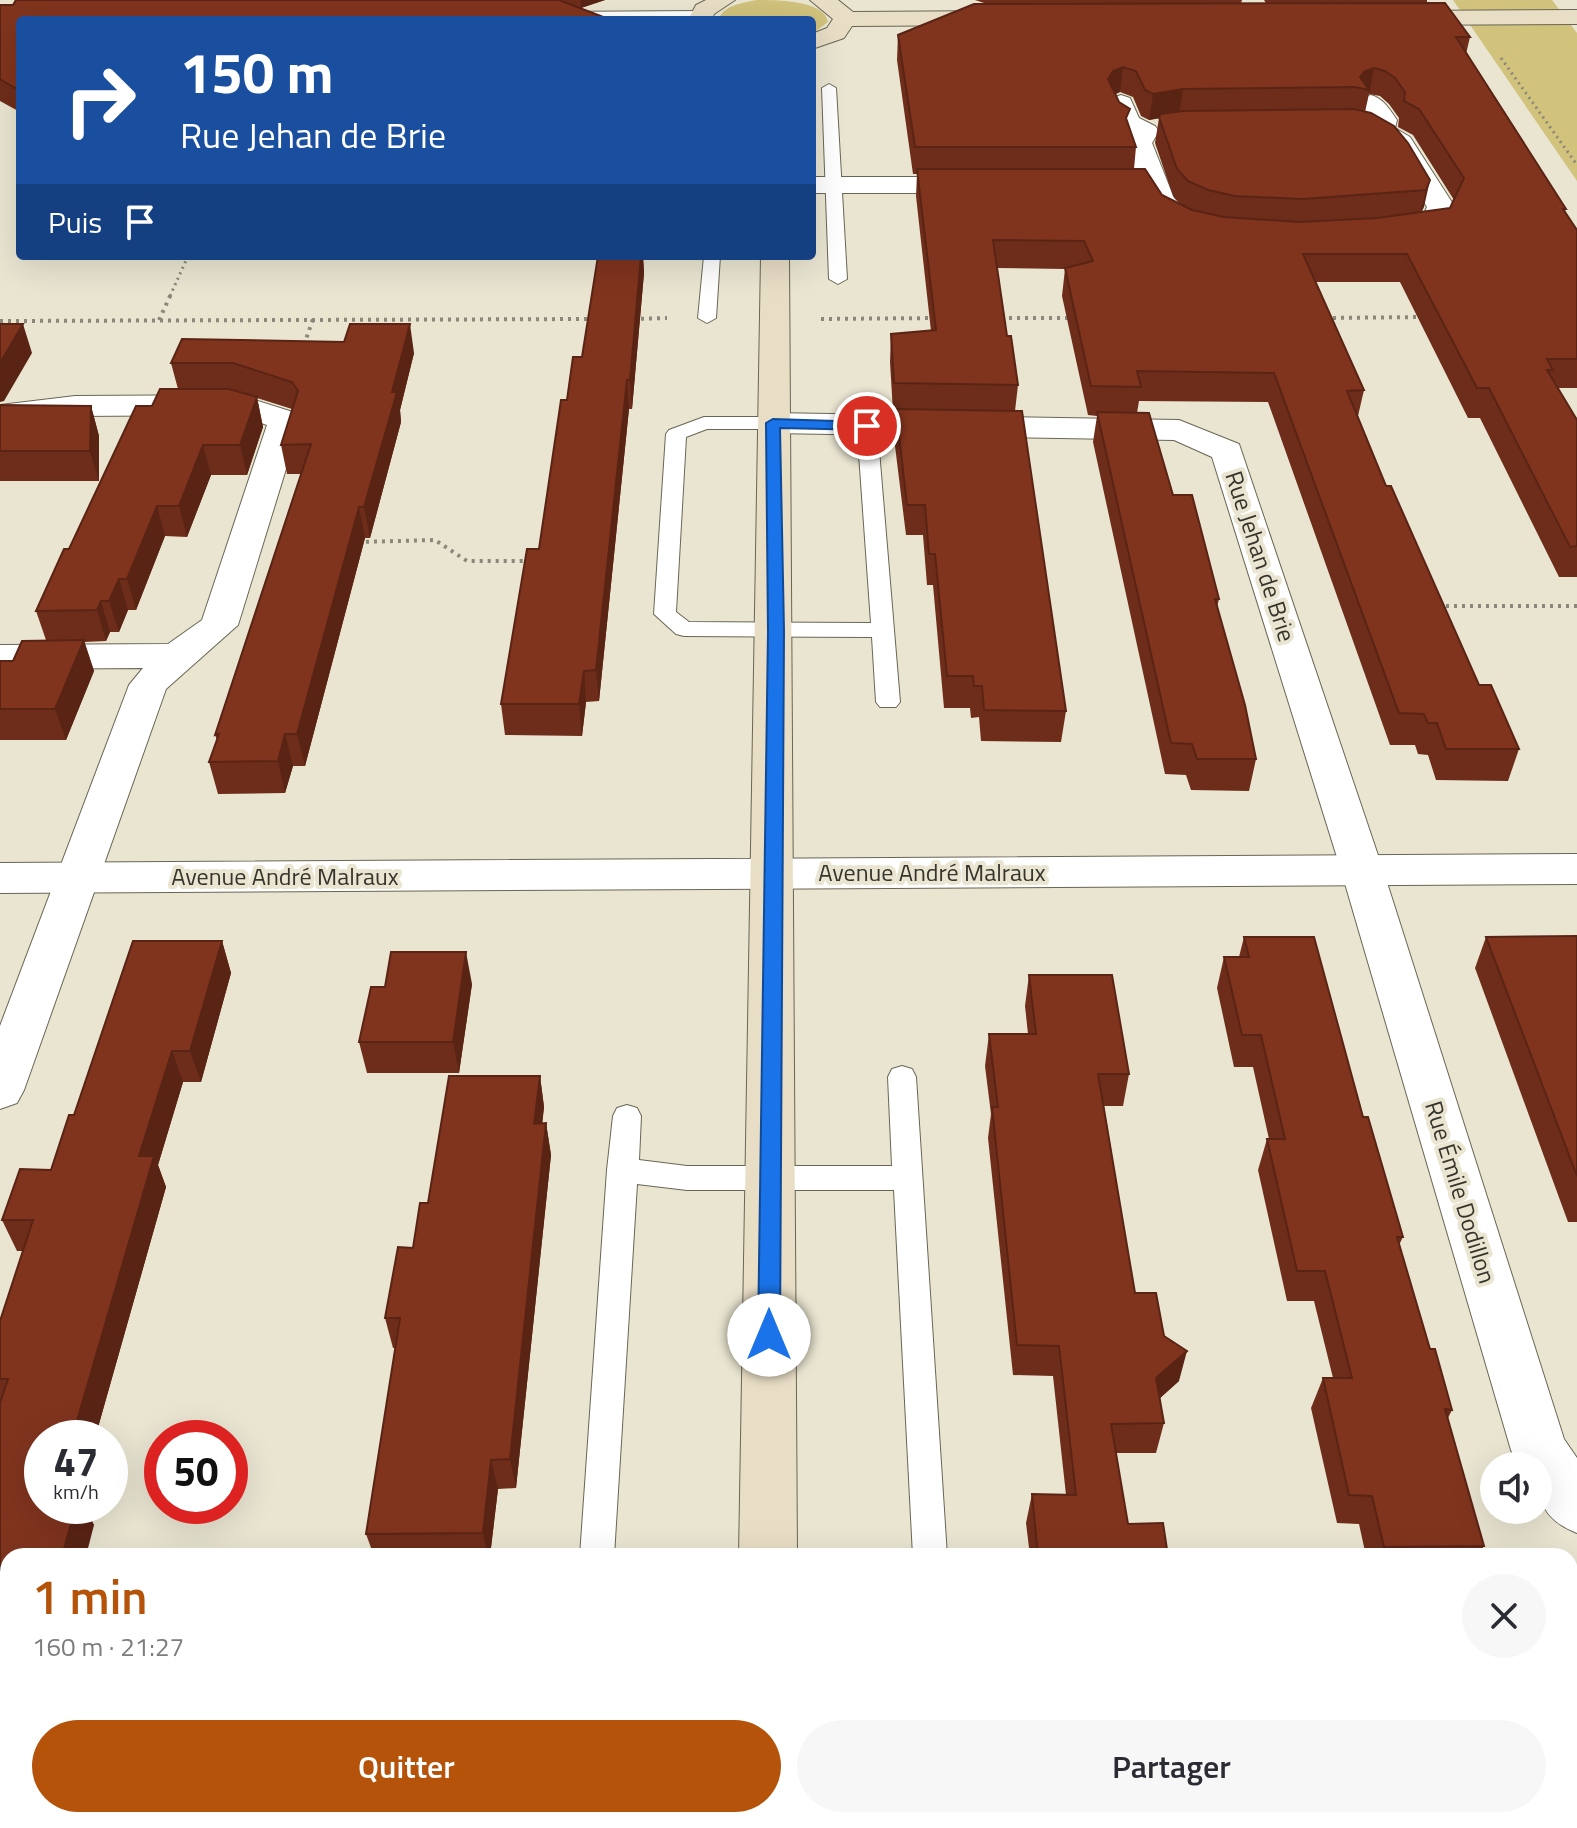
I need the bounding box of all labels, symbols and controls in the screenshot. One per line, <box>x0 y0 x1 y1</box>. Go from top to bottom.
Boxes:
text: 150 m <box>180 30 333 115</box>
icon: right <box>48 48 152 152</box>
text: Rue Jehan de Brie <box>180 107 446 162</box>
text: Puis <box>48 199 102 245</box>
icon: arrive <box>118 200 162 244</box>
pin <box>833 392 901 460</box>
icon: arrive <box>845 404 889 448</box>
street label: Rue Jehan de Brie <box>1216 466 1306 646</box>
street label: Avenue André Malraux <box>818 854 1046 890</box>
street label: Avenue André Malraux <box>171 858 399 894</box>
street label: Rue Émile Dodillon <box>1416 1096 1506 1288</box>
position arrow <box>727 1293 811 1377</box>
speed limit sign: 50 <box>144 1420 248 1524</box>
text: 47 <box>54 1431 98 1492</box>
map controls <box>1480 1452 1552 1524</box>
button: sound <box>1480 1452 1552 1524</box>
text: km/h <box>53 1476 99 1507</box>
text: 1 min <box>32 1560 147 1633</box>
button: close <box>1462 1574 1546 1658</box>
text: 160 m · 21:27 <box>32 1627 184 1666</box>
button: Quitter <box>32 1720 781 1812</box>
button: Partager <box>797 1720 1546 1812</box>

